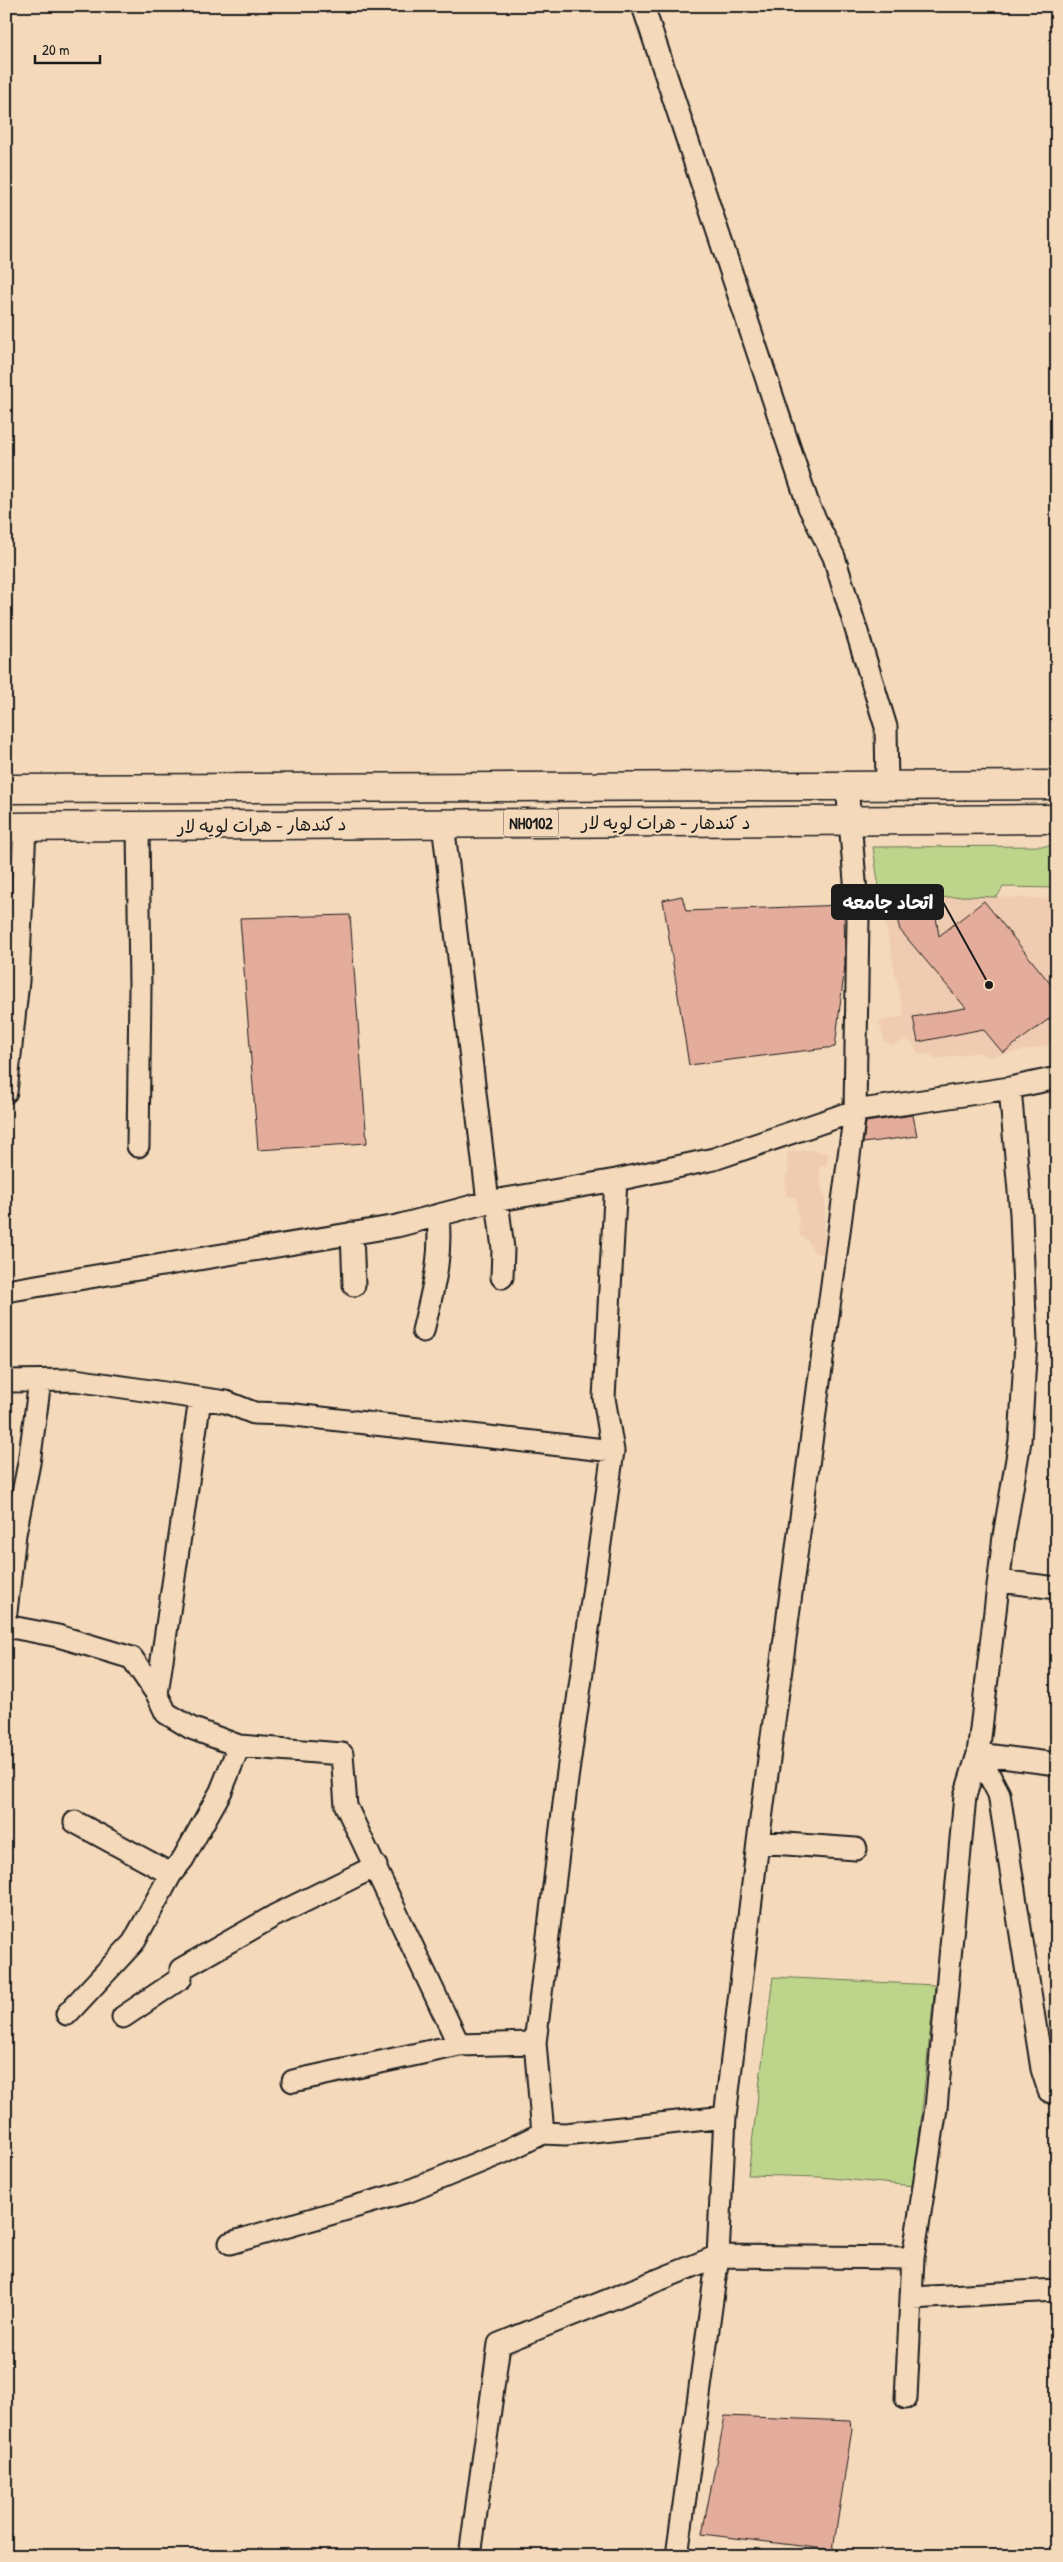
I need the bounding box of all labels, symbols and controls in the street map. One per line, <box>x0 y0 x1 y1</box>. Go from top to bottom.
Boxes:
scale bar <box>35 32 100 64</box>
text: 20 m <box>42 39 69 60</box>
road number: NH0102 <box>504 810 558 836</box>
street label: د کندهار - هرات لويه لار <box>580 810 750 835</box>
street label: د کندهار - هرات لويه لار <box>175 811 347 839</box>
callout: اتحاد جامعه <box>832 885 943 919</box>
text: اتحاد جامعه <box>843 889 934 915</box>

